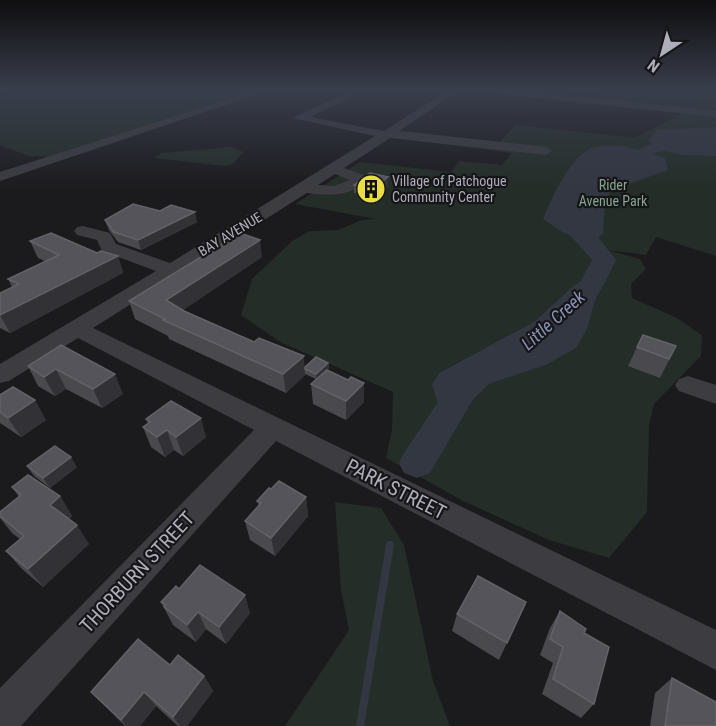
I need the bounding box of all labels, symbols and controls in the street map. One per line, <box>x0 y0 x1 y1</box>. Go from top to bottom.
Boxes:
north arrow <box>632 24 692 84</box>
text: N <box>644 55 663 76</box>
building icon: Village of Patchogue Community Center <box>355 173 387 205</box>
place label: Village of Patchogue Community Center <box>392 173 507 205</box>
park label: Rider Avenue Park <box>579 177 648 209</box>
street label: BAY AVENUE <box>195 209 265 259</box>
water label: Little Creek <box>517 285 590 354</box>
street label: PARK STREET <box>342 454 450 524</box>
street label: THORBURN STREET <box>75 506 199 638</box>

